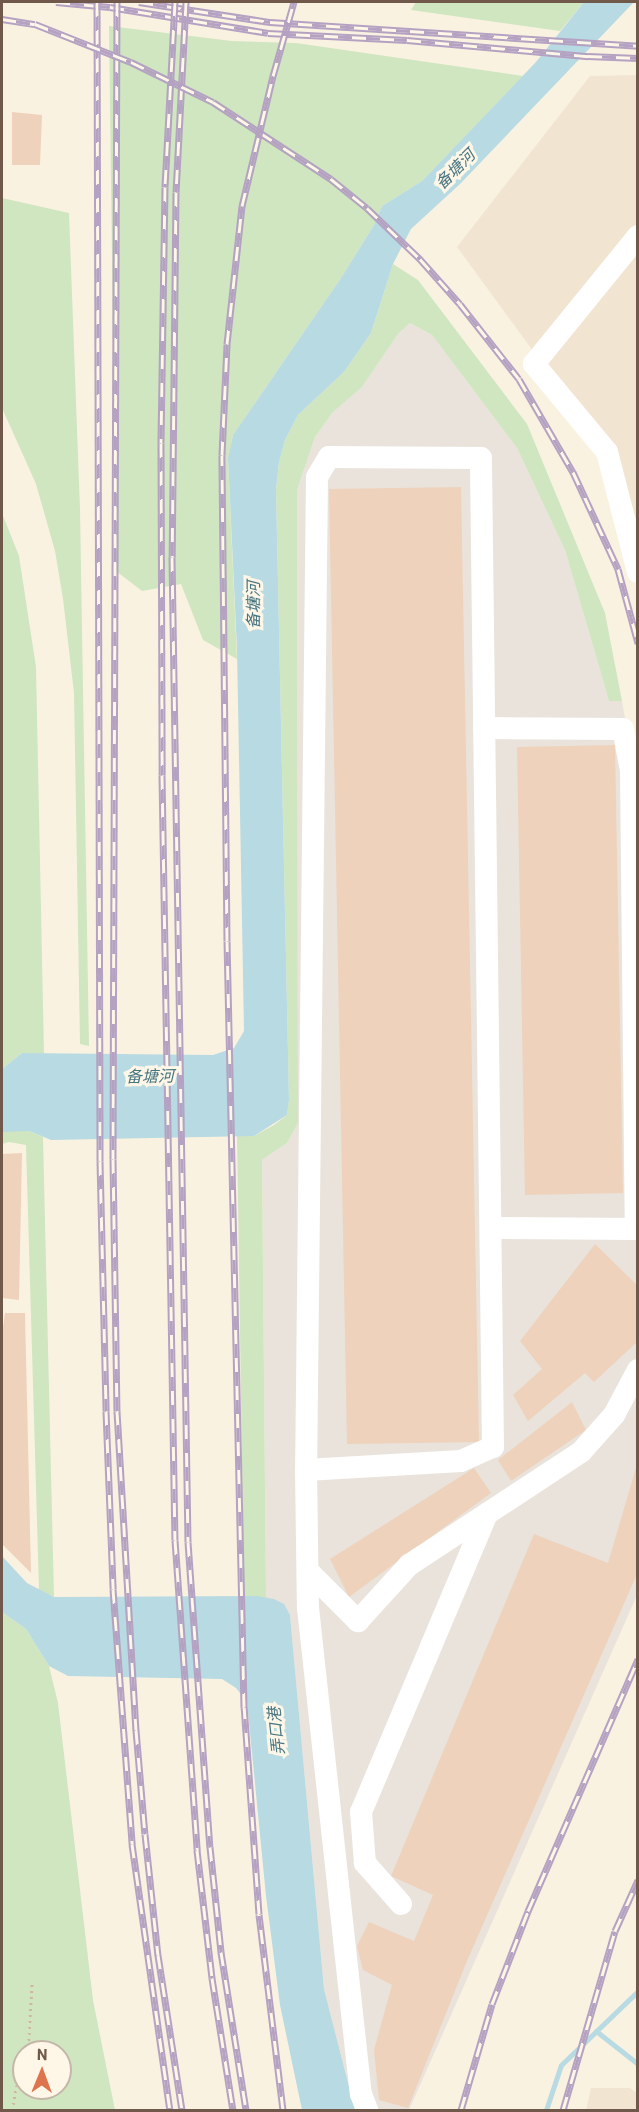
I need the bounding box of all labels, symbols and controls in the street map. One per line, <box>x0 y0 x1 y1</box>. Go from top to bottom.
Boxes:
water label: 备塘河 <box>431 145 479 193</box>
water label: 备塘河 <box>243 581 263 629</box>
water label: 备塘河 <box>126 1066 174 1086</box>
water label: 弄口港 <box>264 1706 288 1756</box>
north arrow <box>12 2040 72 2100</box>
text: N <box>37 2044 48 2063</box>

